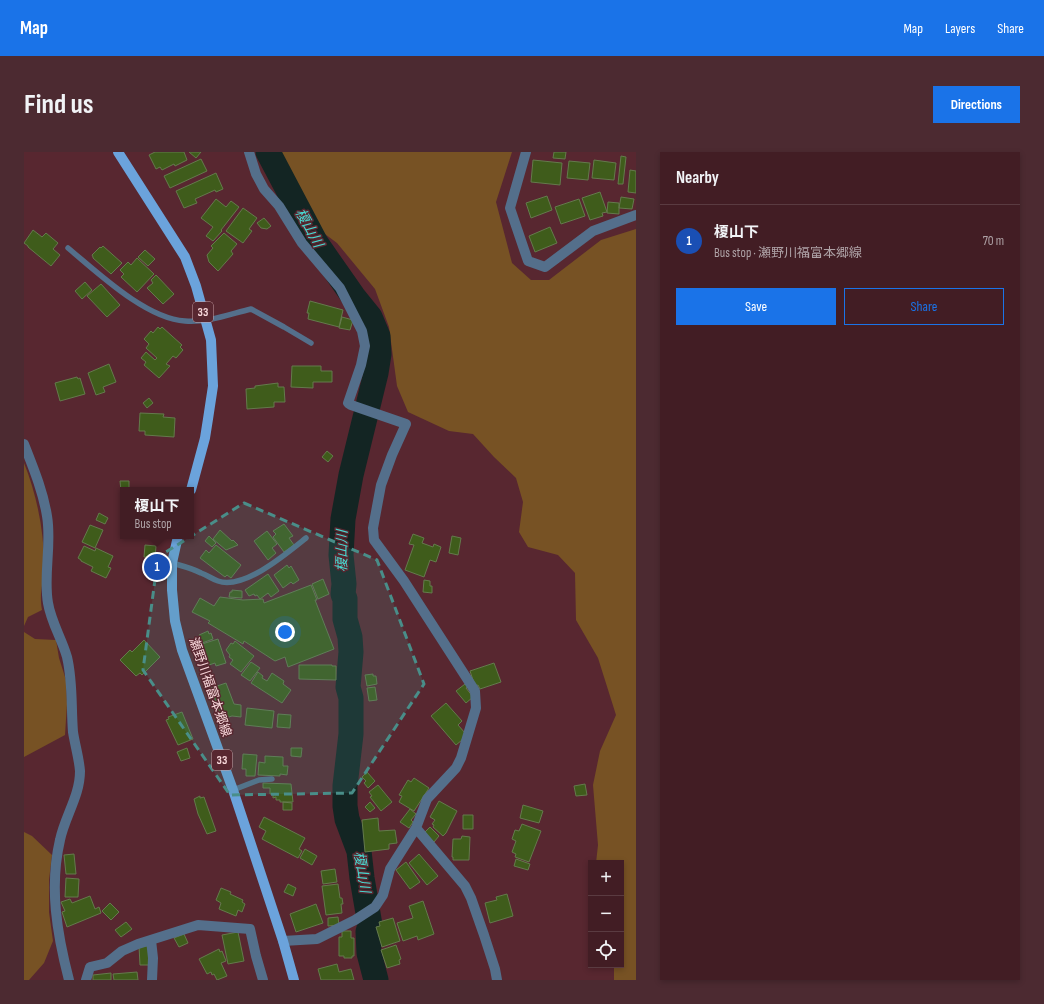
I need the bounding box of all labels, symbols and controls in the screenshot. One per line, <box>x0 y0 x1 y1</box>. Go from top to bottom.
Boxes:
text: Map <box>20 17 48 40</box>
text: Map <box>903 20 923 37</box>
text: Layers <box>945 20 975 37</box>
text: Share <box>997 20 1024 37</box>
button: Directions <box>933 86 1020 123</box>
text: Find us <box>24 88 93 121</box>
text: Nearby <box>676 168 719 188</box>
water label: 榎山川 <box>291 206 328 252</box>
text: 榎山下 <box>714 223 759 242</box>
text: 1 <box>686 233 692 249</box>
text: 70 m <box>983 233 1004 249</box>
text: Bus stop · 瀬野川福富本郷線 <box>714 245 862 261</box>
button: Save <box>676 288 836 325</box>
button: Share <box>844 288 1004 325</box>
road number: 33 <box>193 302 213 322</box>
popup <box>120 487 194 539</box>
text: 榎山下 <box>134 497 180 516</box>
text: Bus stop <box>134 516 172 532</box>
water label: 榎山川 <box>333 528 351 572</box>
pin: 1 <box>144 552 170 582</box>
your location <box>275 622 295 642</box>
street label: 瀬野川福富本郷線 <box>186 635 234 739</box>
road number: 33 <box>212 750 232 770</box>
water label: 榎山川 <box>350 850 374 896</box>
map controls <box>588 860 624 968</box>
button: + <box>588 860 624 896</box>
button: − <box>588 896 624 932</box>
button: locate <box>588 932 624 968</box>

